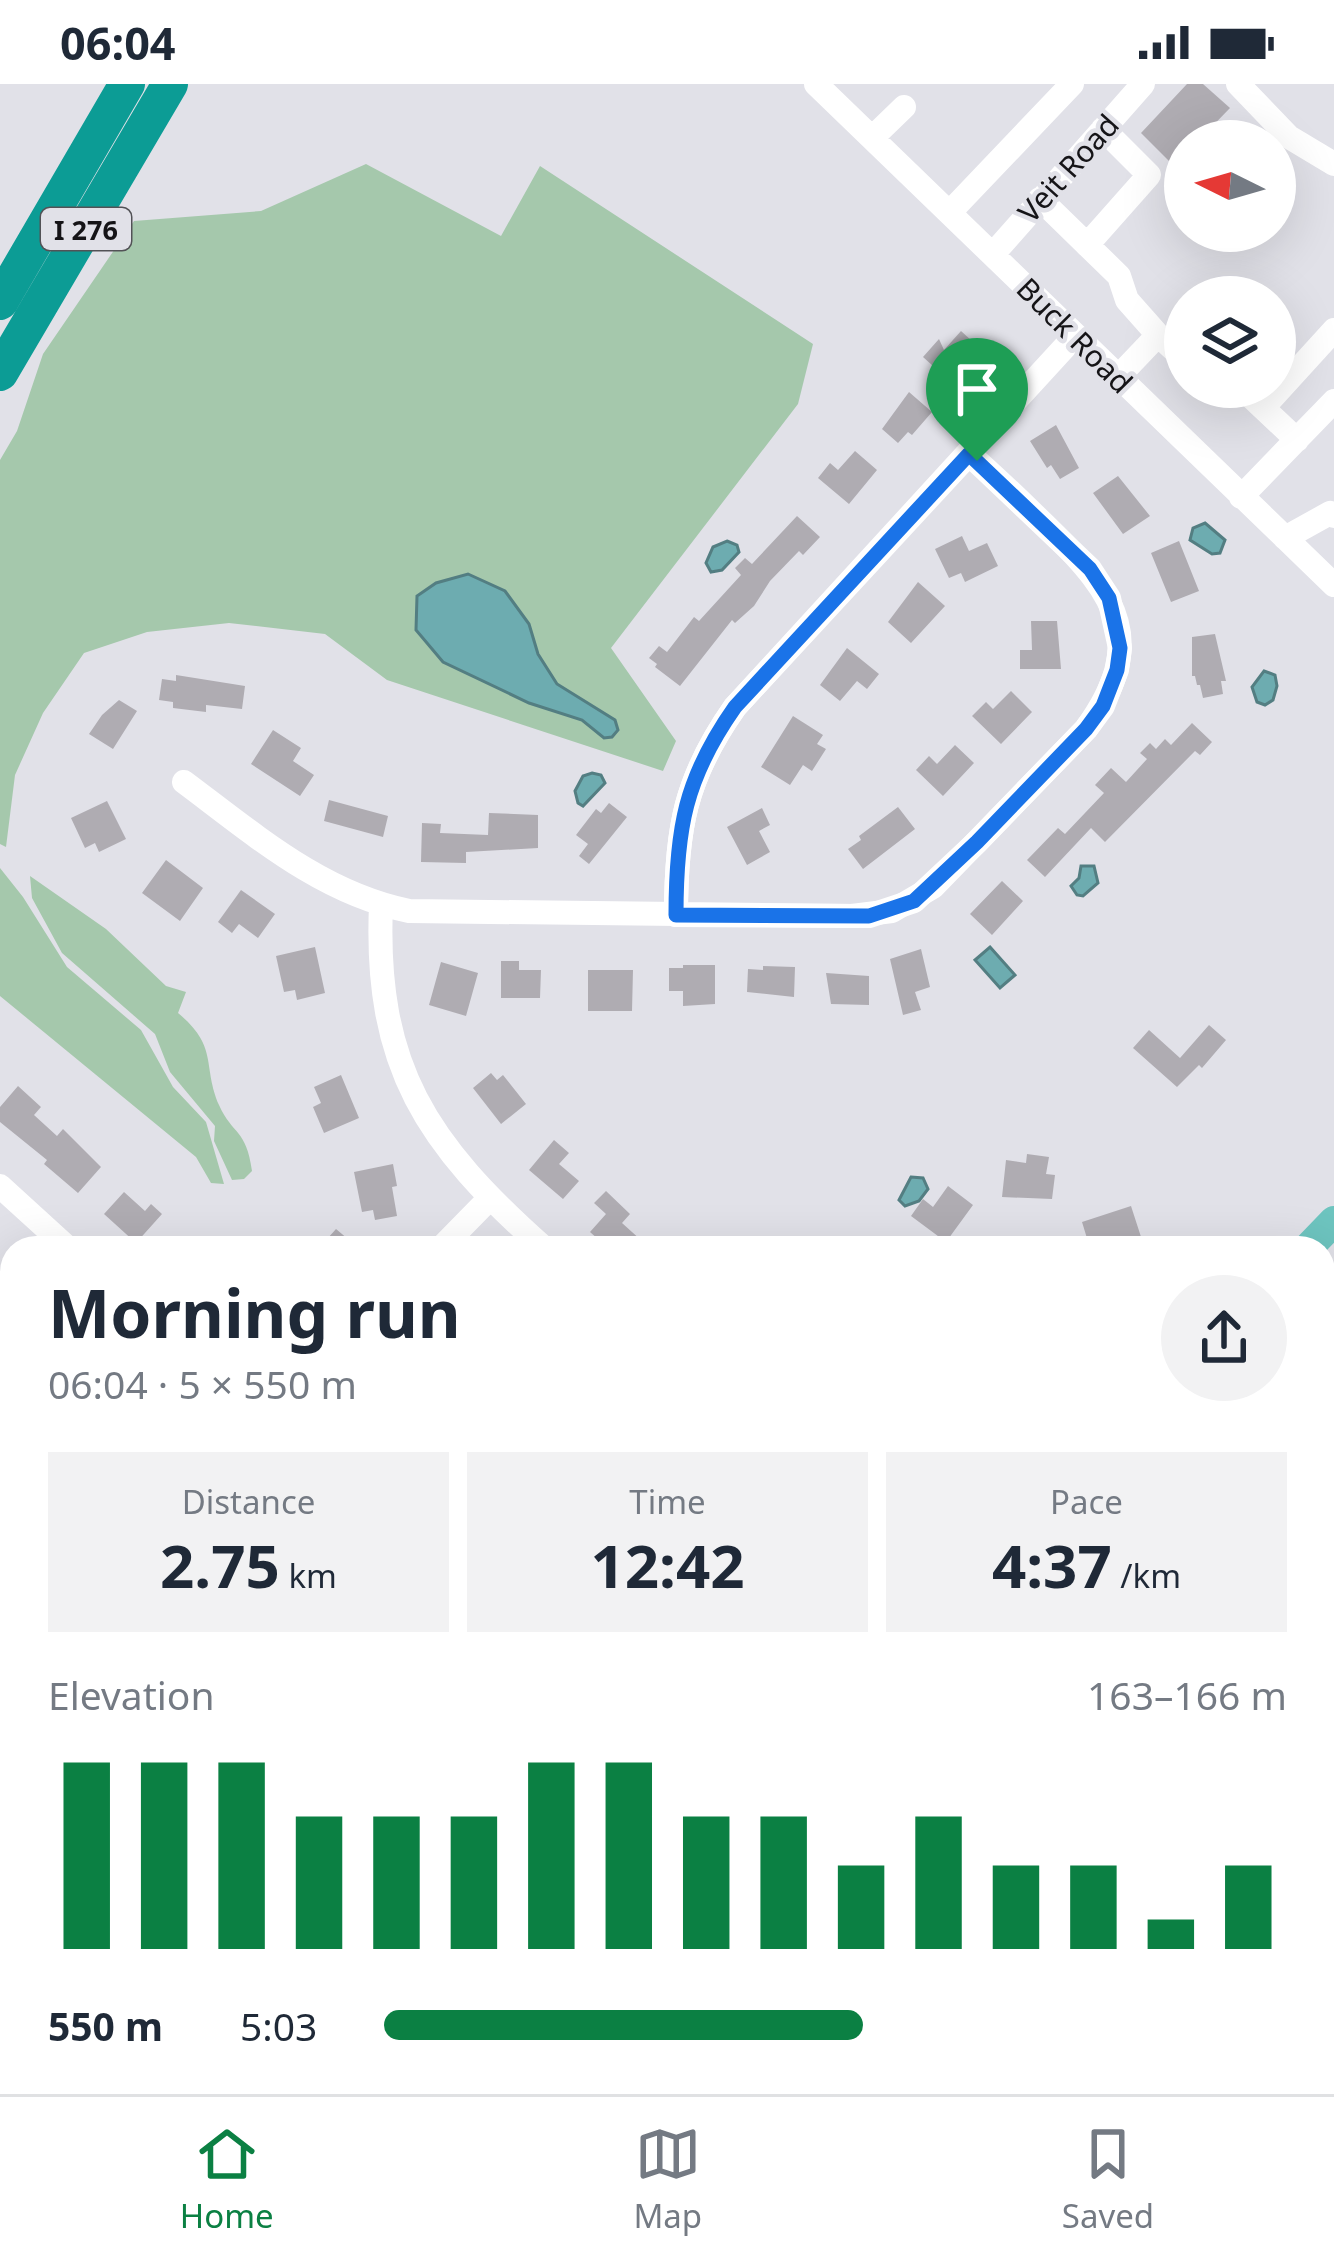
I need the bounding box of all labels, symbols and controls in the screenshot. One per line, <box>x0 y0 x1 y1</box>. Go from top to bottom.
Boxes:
text: 06:04 <box>60 12 176 73</box>
street label: Veit Road <box>1008 105 1128 231</box>
north arrow <box>1164 120 1296 252</box>
map controls <box>1164 120 1296 408</box>
road number: I 276 <box>41 208 131 250</box>
street label: Buck Road <box>1008 268 1142 402</box>
button: layers <box>1164 276 1296 408</box>
pin <box>926 338 1028 461</box>
icon: arrive <box>944 356 1010 422</box>
text: Morning run <box>48 1267 461 1357</box>
button: share <box>1161 1275 1287 1401</box>
text: 06:04 · 5 × 550 m <box>48 1357 357 1410</box>
text: Distance <box>182 1479 315 1524</box>
text: Time <box>629 1479 706 1524</box>
text: Pace <box>1050 1479 1123 1524</box>
text: 2.75 <box>160 1524 280 1606</box>
text: 12:42 <box>590 1524 745 1606</box>
text: 4:37 <box>992 1524 1112 1606</box>
text: km <box>280 1553 337 1598</box>
text: /km <box>1112 1553 1181 1598</box>
text: Elevation <box>48 1668 215 1721</box>
text: 163–166 m <box>1087 1668 1287 1721</box>
text: 550 m <box>48 1999 163 2052</box>
text: 5:03 <box>240 1999 317 2052</box>
tab: Home <box>180 2121 274 2238</box>
tab: Map <box>633 2121 702 2238</box>
tab: Saved <box>1062 2121 1154 2238</box>

